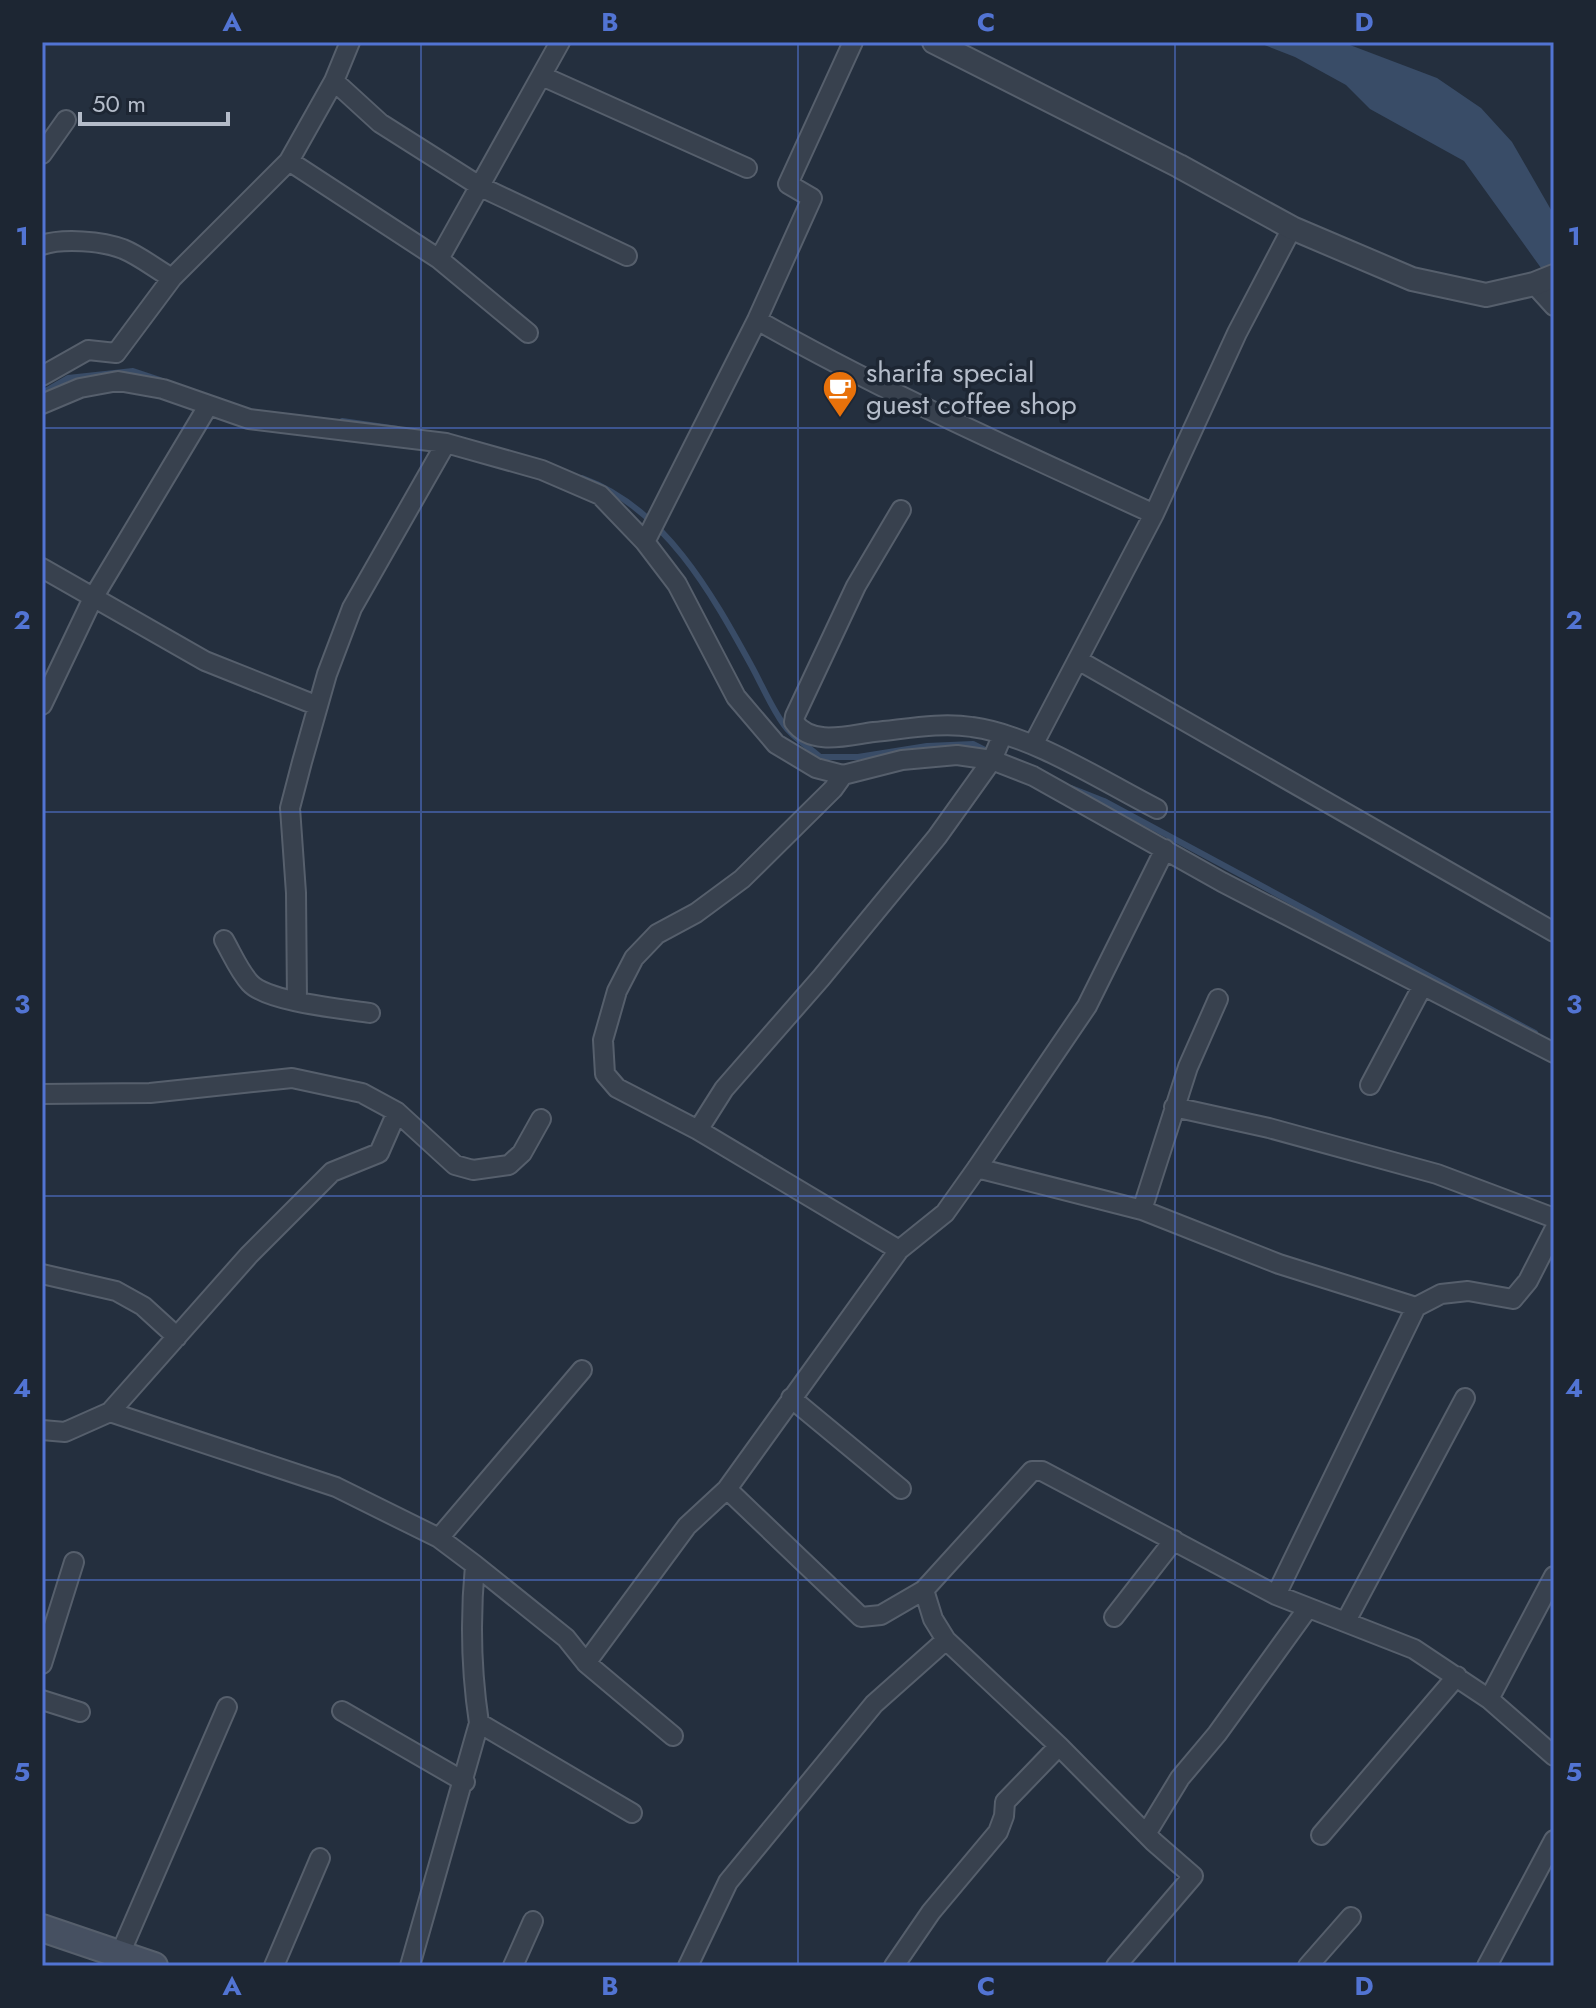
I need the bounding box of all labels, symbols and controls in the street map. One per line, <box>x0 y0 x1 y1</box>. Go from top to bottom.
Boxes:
text: A <box>221 3 242 41</box>
text: B <box>601 3 619 41</box>
text: C <box>977 3 995 41</box>
text: D <box>1354 3 1374 41</box>
scale bar <box>80 76 228 126</box>
text: 50 m <box>92 86 146 121</box>
text: 1 <box>15 217 29 255</box>
text: 1 <box>1567 217 1581 255</box>
place label: sharifa special guest coffee shop <box>866 352 1077 425</box>
cafe icon: sharifa special guest coffee shop <box>821 369 859 419</box>
text: 2 <box>13 601 31 639</box>
text: 2 <box>1565 601 1583 639</box>
text: 3 <box>14 985 30 1023</box>
text: 3 <box>1566 985 1582 1023</box>
text: 4 <box>13 1369 31 1407</box>
text: 4 <box>1565 1369 1583 1407</box>
text: 5 <box>14 1753 30 1791</box>
text: 5 <box>1566 1753 1582 1791</box>
text: A <box>221 1967 242 2005</box>
text: B <box>601 1967 619 2005</box>
text: C <box>977 1967 995 2005</box>
text: D <box>1354 1967 1374 2005</box>

